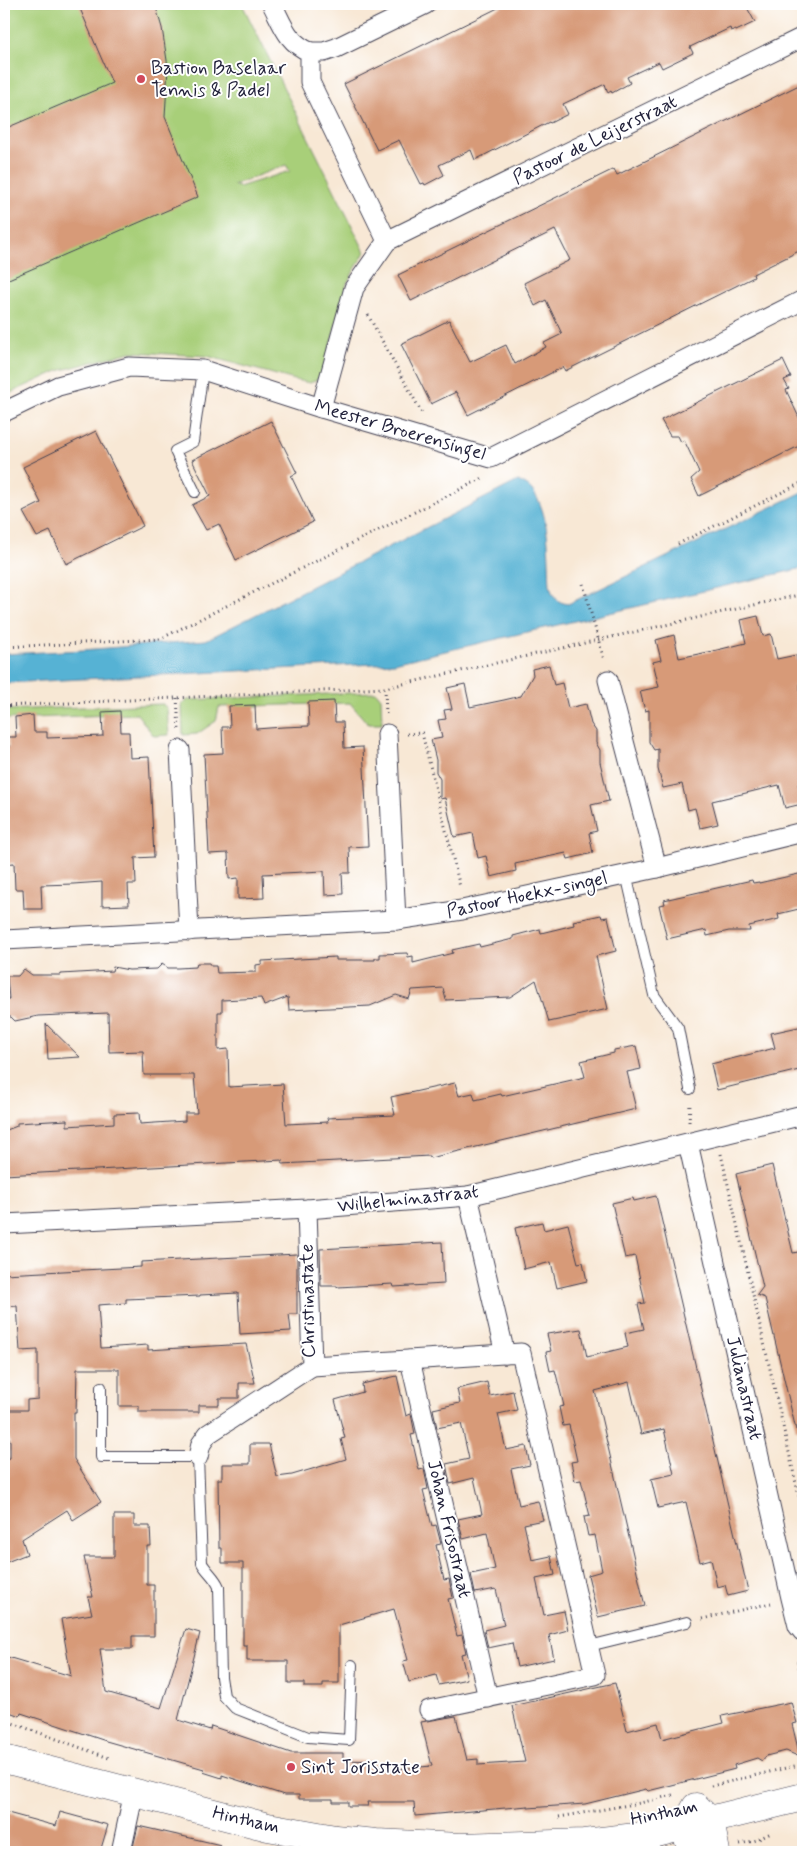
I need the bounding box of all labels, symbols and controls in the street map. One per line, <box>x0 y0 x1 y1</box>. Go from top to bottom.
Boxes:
place label: Bastion Baselaar Tennis & Padel <box>151 56 286 103</box>
marker: Bastion Baselaar Tennis & Padel <box>135 73 147 85</box>
street label: Pastoor de Leijerstraat <box>509 89 681 191</box>
street label: Meester Broerensingel <box>311 394 489 469</box>
street label: Pastoor Hoekx-singel <box>444 866 610 926</box>
street label: Wilhelminastraat <box>336 1179 480 1219</box>
street label: Christinastate <box>295 1244 321 1358</box>
street label: Julianastraat <box>720 1334 768 1442</box>
street label: Johan Frisostraat <box>421 1458 477 1600</box>
place label: Sint Jorisstate <box>301 1755 420 1780</box>
marker: Sint Jorisstate <box>285 1761 297 1773</box>
street label: Hintham <box>628 1794 700 1832</box>
street label: Hintham <box>210 1800 282 1840</box>

